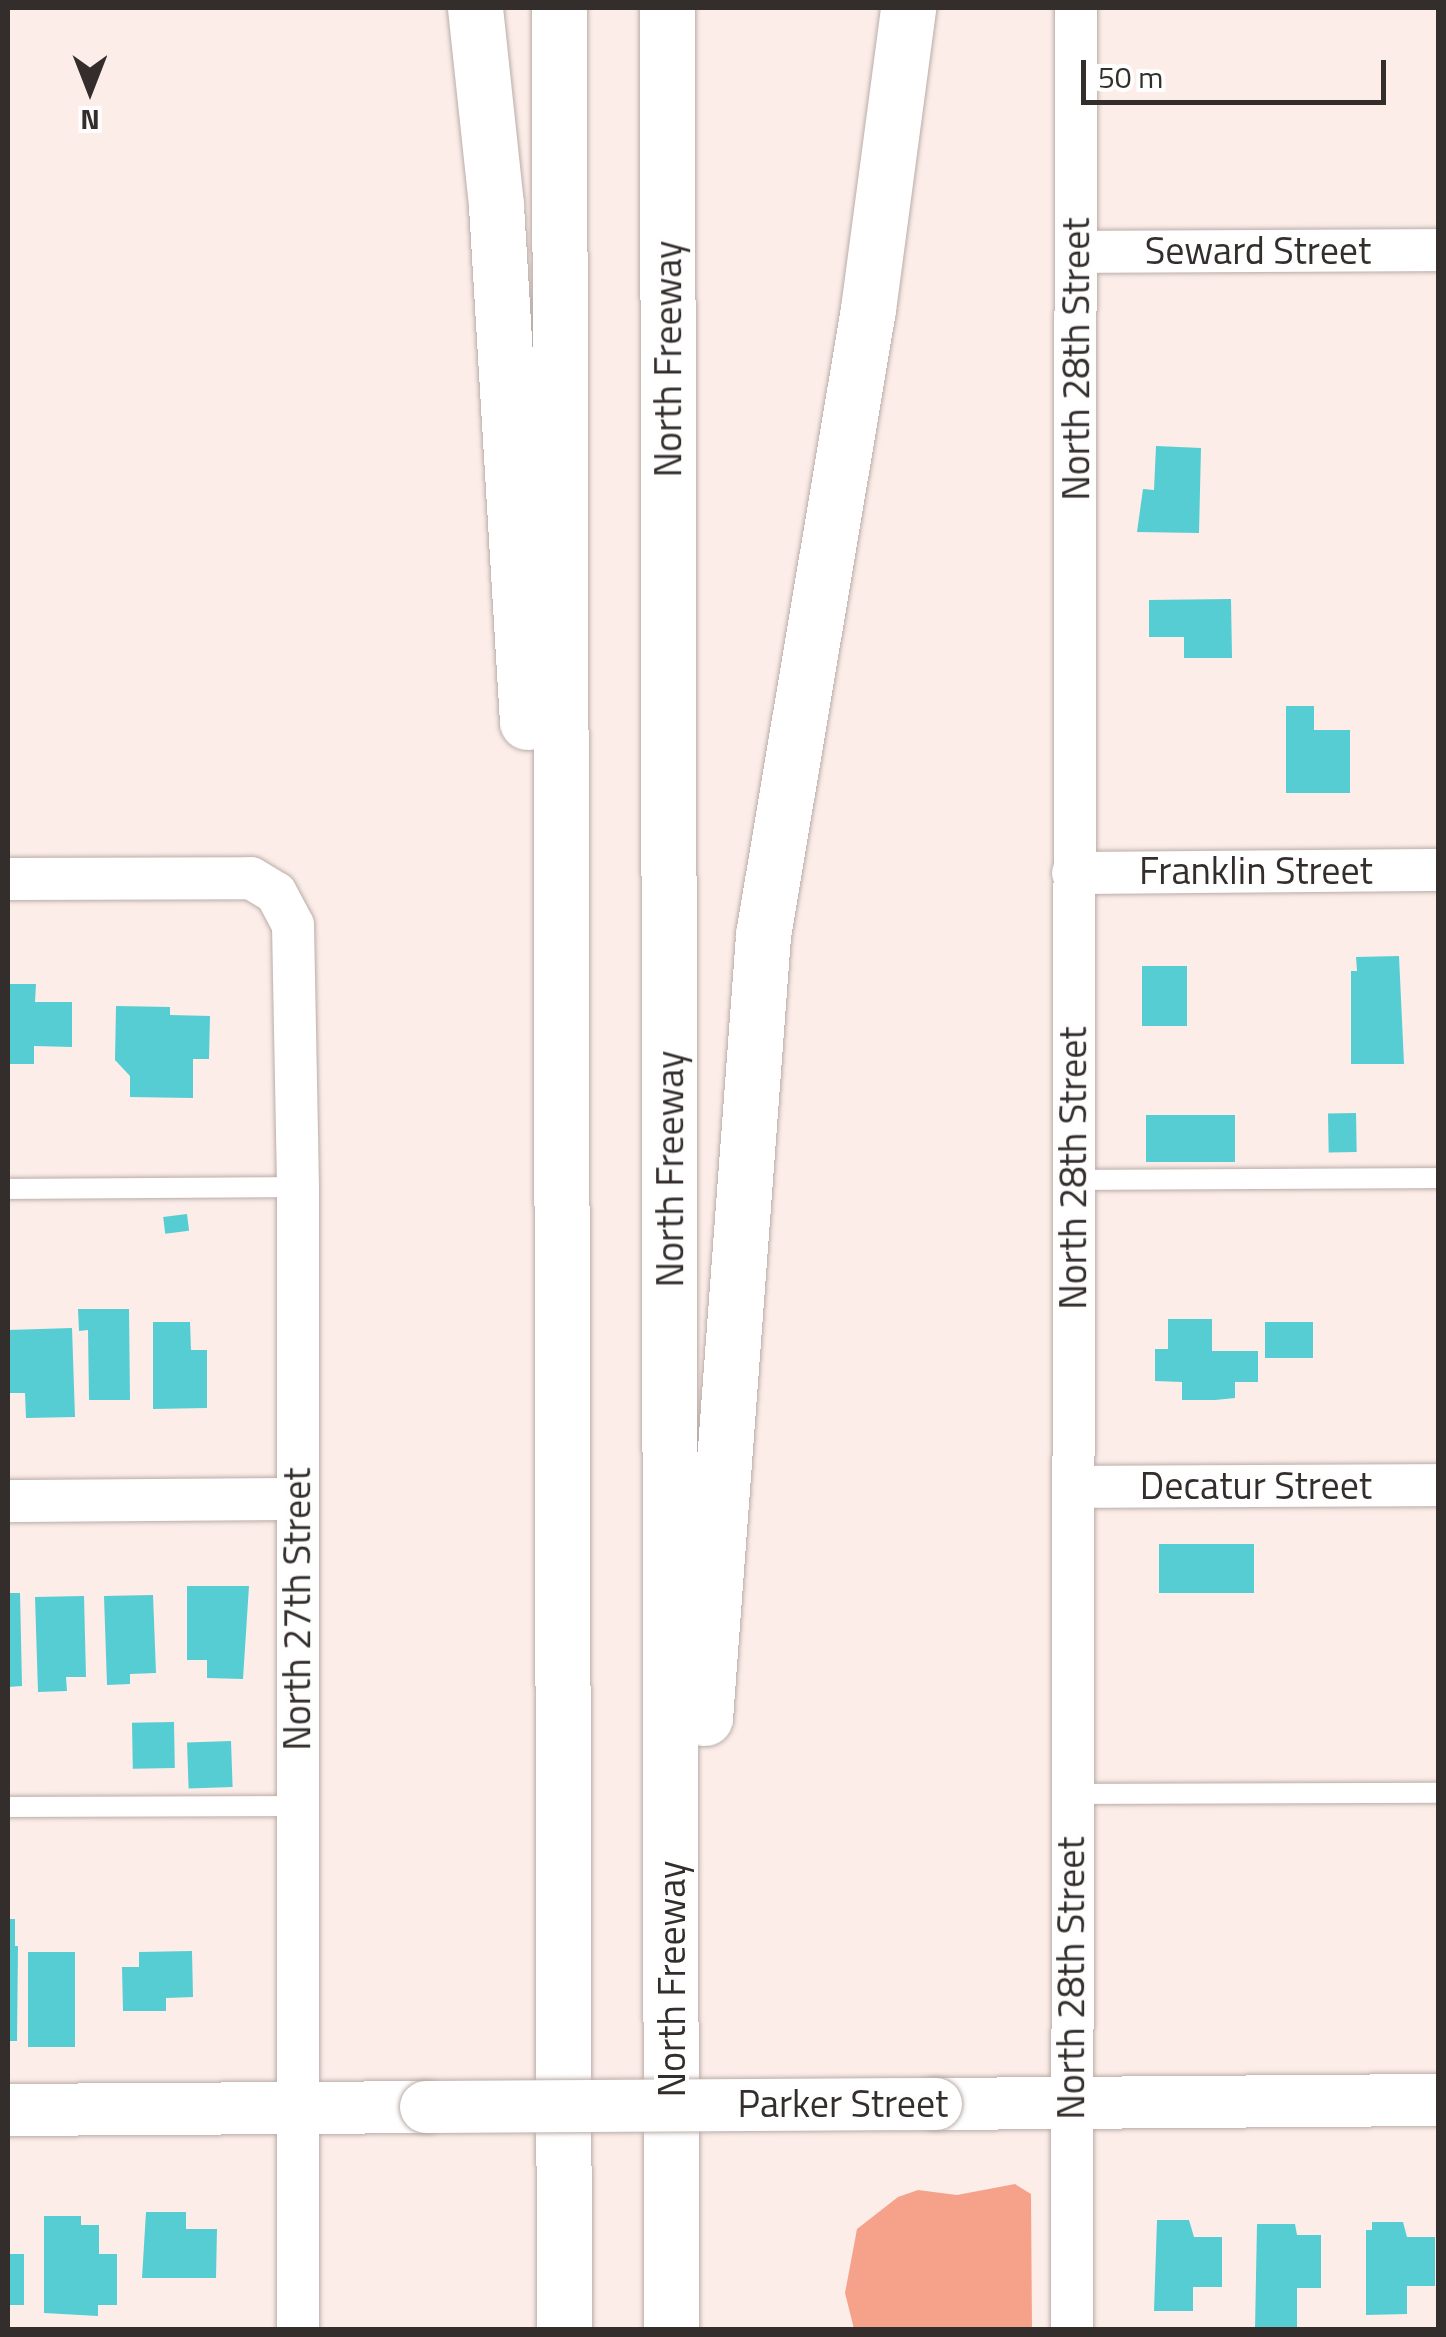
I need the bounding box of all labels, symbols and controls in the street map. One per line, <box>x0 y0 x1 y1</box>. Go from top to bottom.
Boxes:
north arrow <box>40 40 140 140</box>
scale bar <box>1086 40 1391 102</box>
text: 50 m <box>1098 54 1163 100</box>
text: N <box>80 99 100 142</box>
street label: North 28th Street <box>1053 217 1099 501</box>
street label: Seward Street <box>1145 228 1371 274</box>
street label: North Freeway <box>645 241 691 477</box>
street label: Franklin Street <box>1139 848 1373 894</box>
street label: North 28th Street <box>1050 1026 1096 1310</box>
street label: North Freeway <box>647 1051 693 1287</box>
street label: Decatur Street <box>1140 1463 1372 1509</box>
street label: North 27th Street <box>274 1467 320 1751</box>
street label: North 28th Street <box>1048 1836 1094 2120</box>
street label: North Freeway <box>649 1861 695 2097</box>
street label: Parker Street <box>738 2081 948 2127</box>

